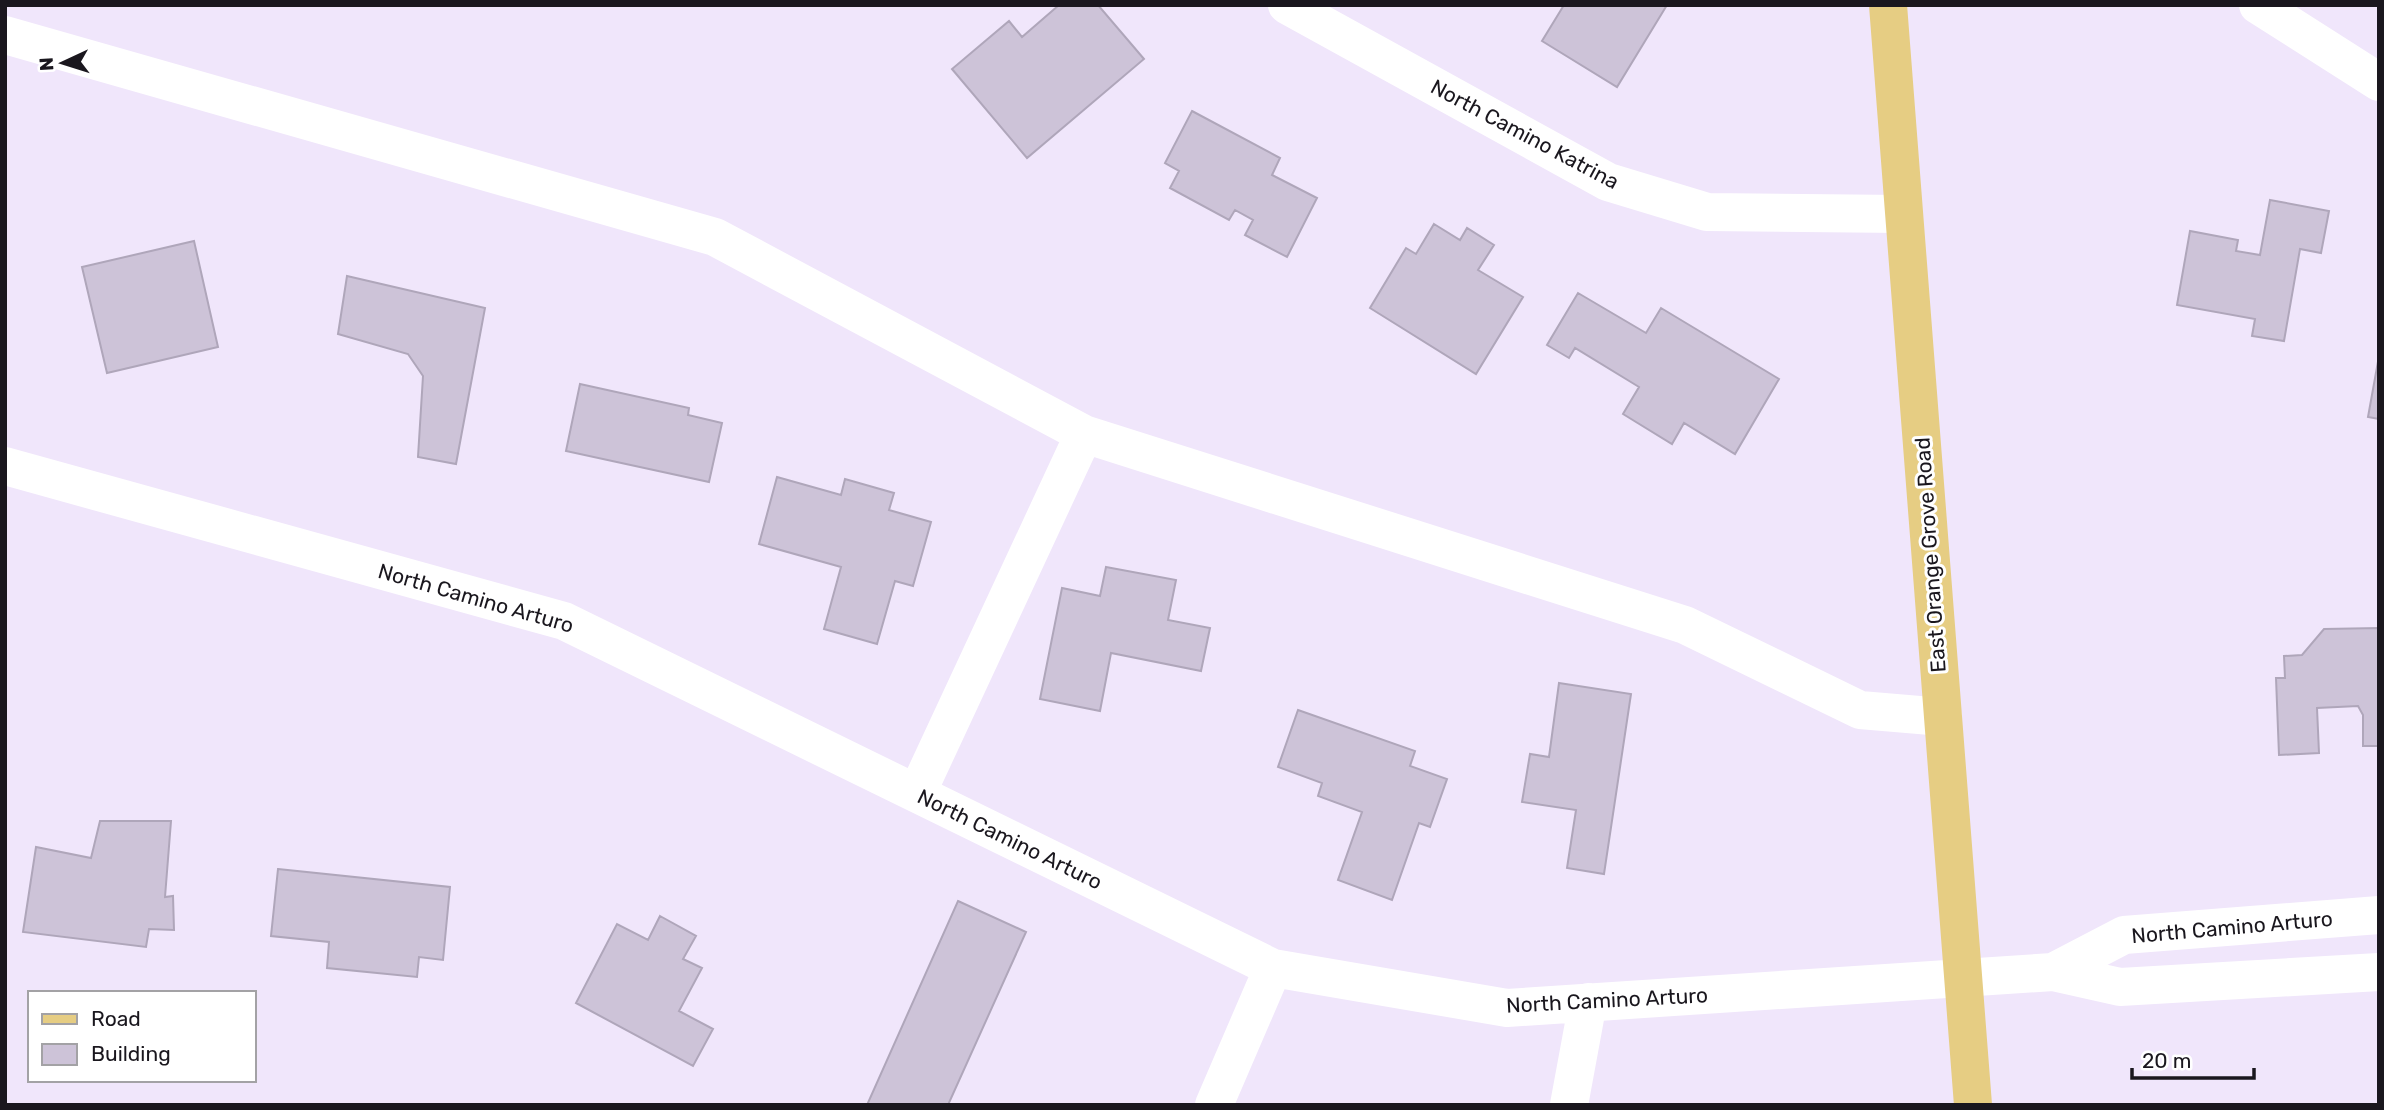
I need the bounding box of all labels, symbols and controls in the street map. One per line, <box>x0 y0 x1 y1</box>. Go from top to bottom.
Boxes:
north arrow <box>28 28 98 98</box>
text: N <box>35 57 58 72</box>
street label: North Camino Katrina <box>1427 74 1623 194</box>
street label: East Orange Grove Road <box>1909 437 1951 673</box>
street label: North Camino Arturo <box>375 558 577 638</box>
street label: North Camino Arturo <box>914 783 1106 895</box>
street label: North Camino Arturo <box>2130 906 2334 948</box>
street label: North Camino Arturo <box>1505 982 1709 1018</box>
legend <box>28 991 256 1082</box>
text: Road <box>91 1006 141 1031</box>
scale bar <box>2132 1036 2254 1080</box>
text: Building <box>91 1041 171 1066</box>
text: 20 m <box>2142 1048 2191 1073</box>

